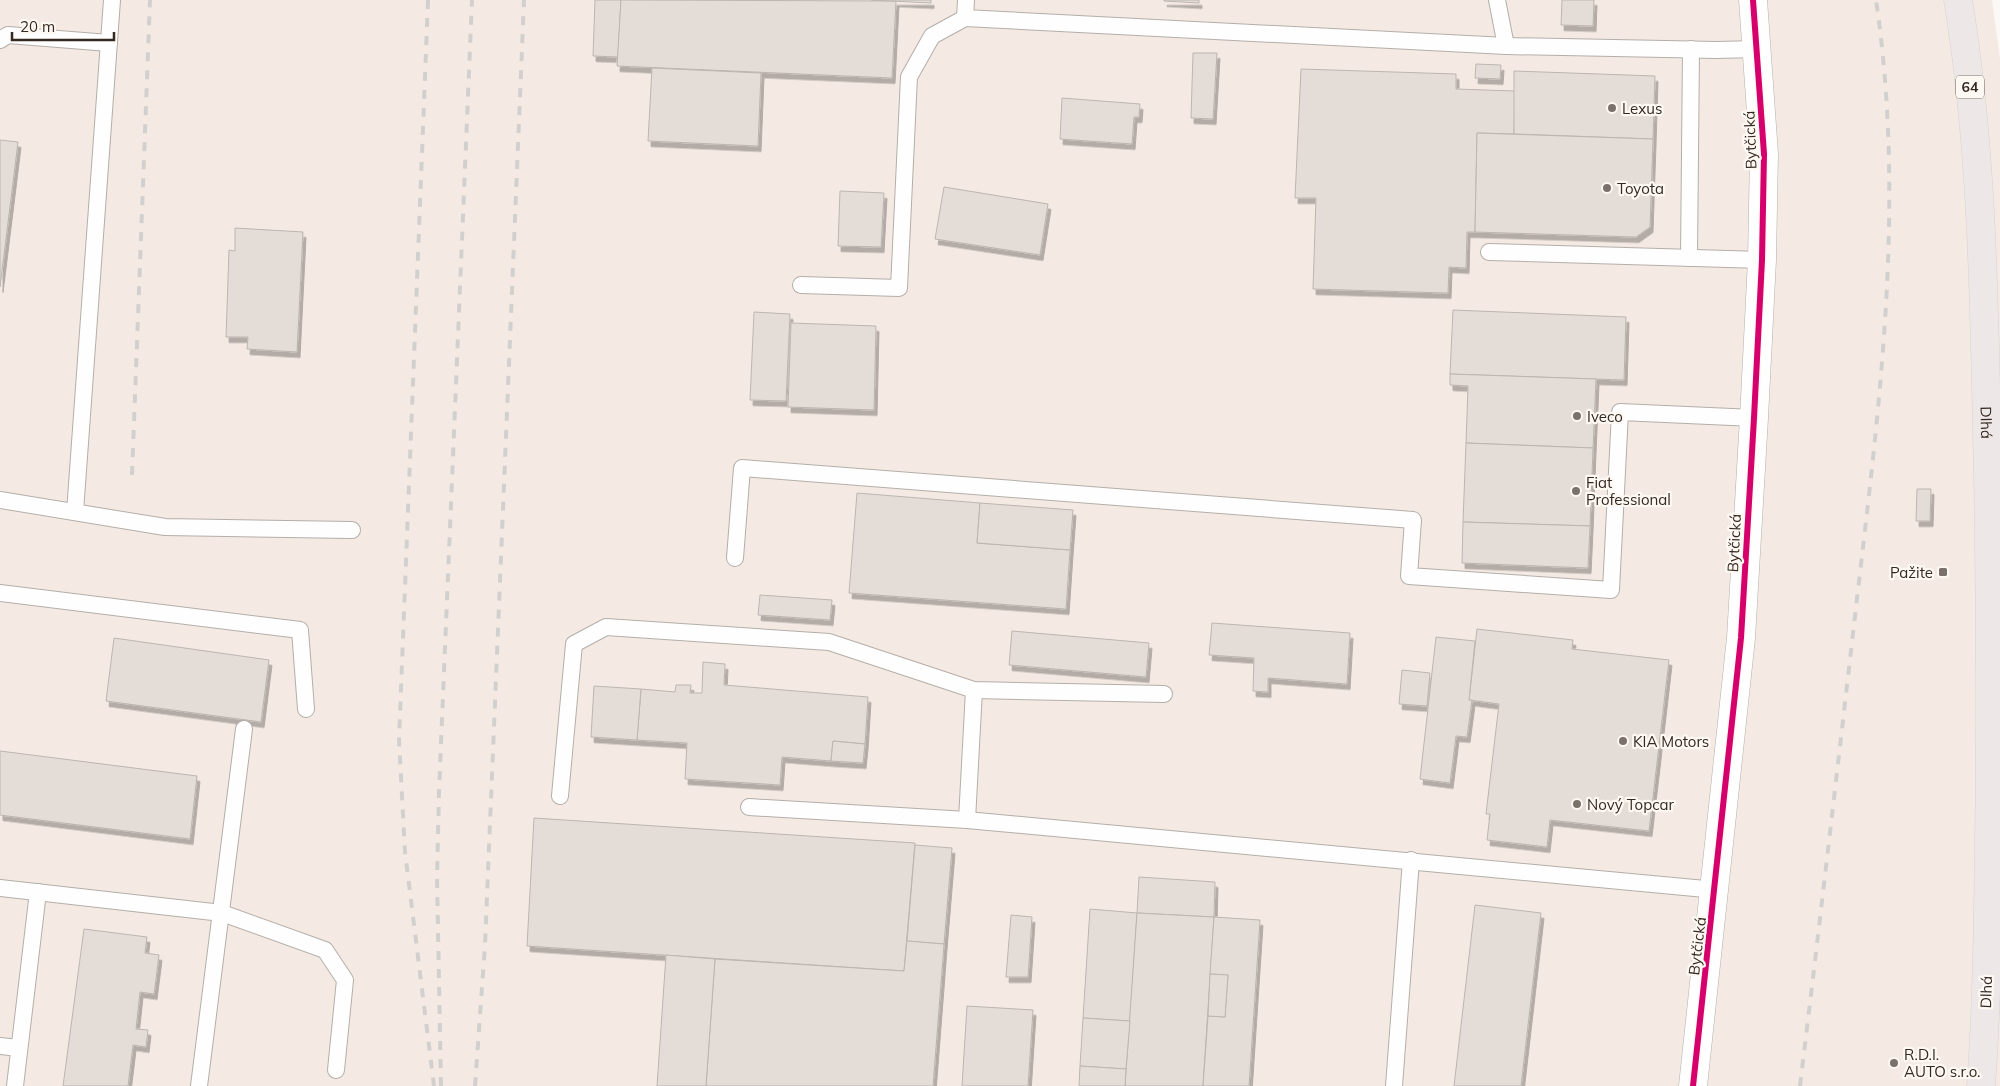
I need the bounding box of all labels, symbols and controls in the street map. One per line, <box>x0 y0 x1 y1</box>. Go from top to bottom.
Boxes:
scale bar <box>12 10 115 42</box>
text: 20 m <box>20 17 55 36</box>
road number: 64 <box>1956 75 1984 98</box>
place label: Lexus <box>1622 99 1662 118</box>
marker: Lexus <box>1606 102 1618 114</box>
street label: Bytčická <box>1739 110 1761 170</box>
place label: Toyota <box>1617 179 1664 198</box>
marker: Toyota <box>1601 182 1613 194</box>
street label: Dlhá <box>1977 406 1997 439</box>
place label: Iveco <box>1587 407 1623 426</box>
marker: Iveco <box>1571 410 1583 422</box>
place label: Fiat Professional <box>1586 473 1671 509</box>
marker: Fiat Professional <box>1570 485 1582 497</box>
street label: Bytčická <box>1723 513 1745 573</box>
place label: Pažite <box>1890 563 1933 582</box>
marker: Pažite <box>1937 566 1949 578</box>
place label: KIA Motors <box>1633 732 1709 751</box>
marker: KIA Motors <box>1617 735 1629 747</box>
place label: Nový Topcar <box>1587 795 1675 814</box>
marker: Nový Topcar <box>1571 798 1583 810</box>
street label: Bytčická <box>1684 916 1710 976</box>
street label: Dlhá <box>1976 975 1996 1009</box>
place label: R.D.I. AUTO s.r.o. <box>1904 1045 1980 1081</box>
marker: R.D.I. AUTO s.r.o. <box>1888 1057 1900 1069</box>

